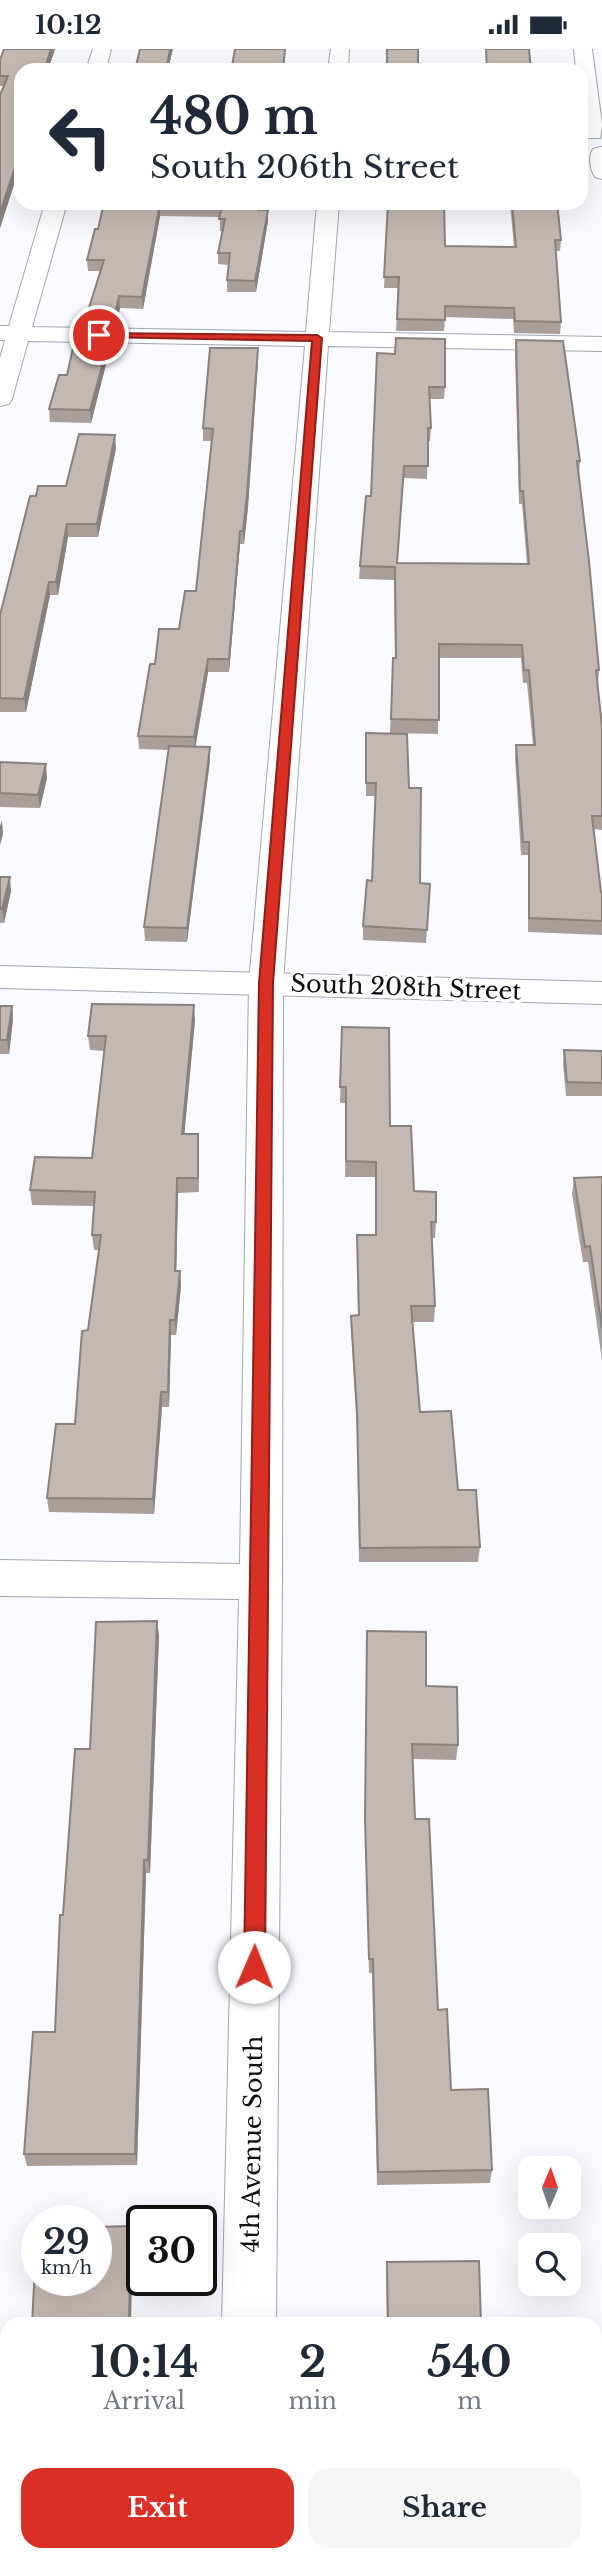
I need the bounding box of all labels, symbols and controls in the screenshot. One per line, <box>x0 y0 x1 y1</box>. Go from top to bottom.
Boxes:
text: 10:12 <box>35 9 102 41</box>
text: 480 m <box>150 86 318 147</box>
icon: left <box>35 91 126 182</box>
text: South 206th Street <box>150 147 459 187</box>
pin <box>69 305 129 365</box>
icon: arrive <box>80 316 118 354</box>
street label: South 208th Street <box>290 968 522 1006</box>
position arrow <box>217 1930 291 2004</box>
street label: 4th Avenue South <box>236 2035 268 2253</box>
north arrow <box>518 2156 581 2219</box>
map controls <box>518 2156 581 2296</box>
speed limit sign: 30 <box>126 2205 217 2296</box>
text: 29 <box>43 2220 90 2263</box>
button: search <box>518 2233 581 2296</box>
text: km/h <box>41 2257 92 2279</box>
text: 10:14 <box>90 2336 198 2388</box>
text: 2 <box>299 2336 326 2388</box>
text: 540 <box>427 2336 512 2388</box>
text: Arrival <box>104 2387 185 2415</box>
text: min <box>289 2387 337 2415</box>
text: m <box>457 2387 482 2415</box>
button: Exit <box>21 2468 294 2548</box>
button: Share <box>308 2468 581 2548</box>

